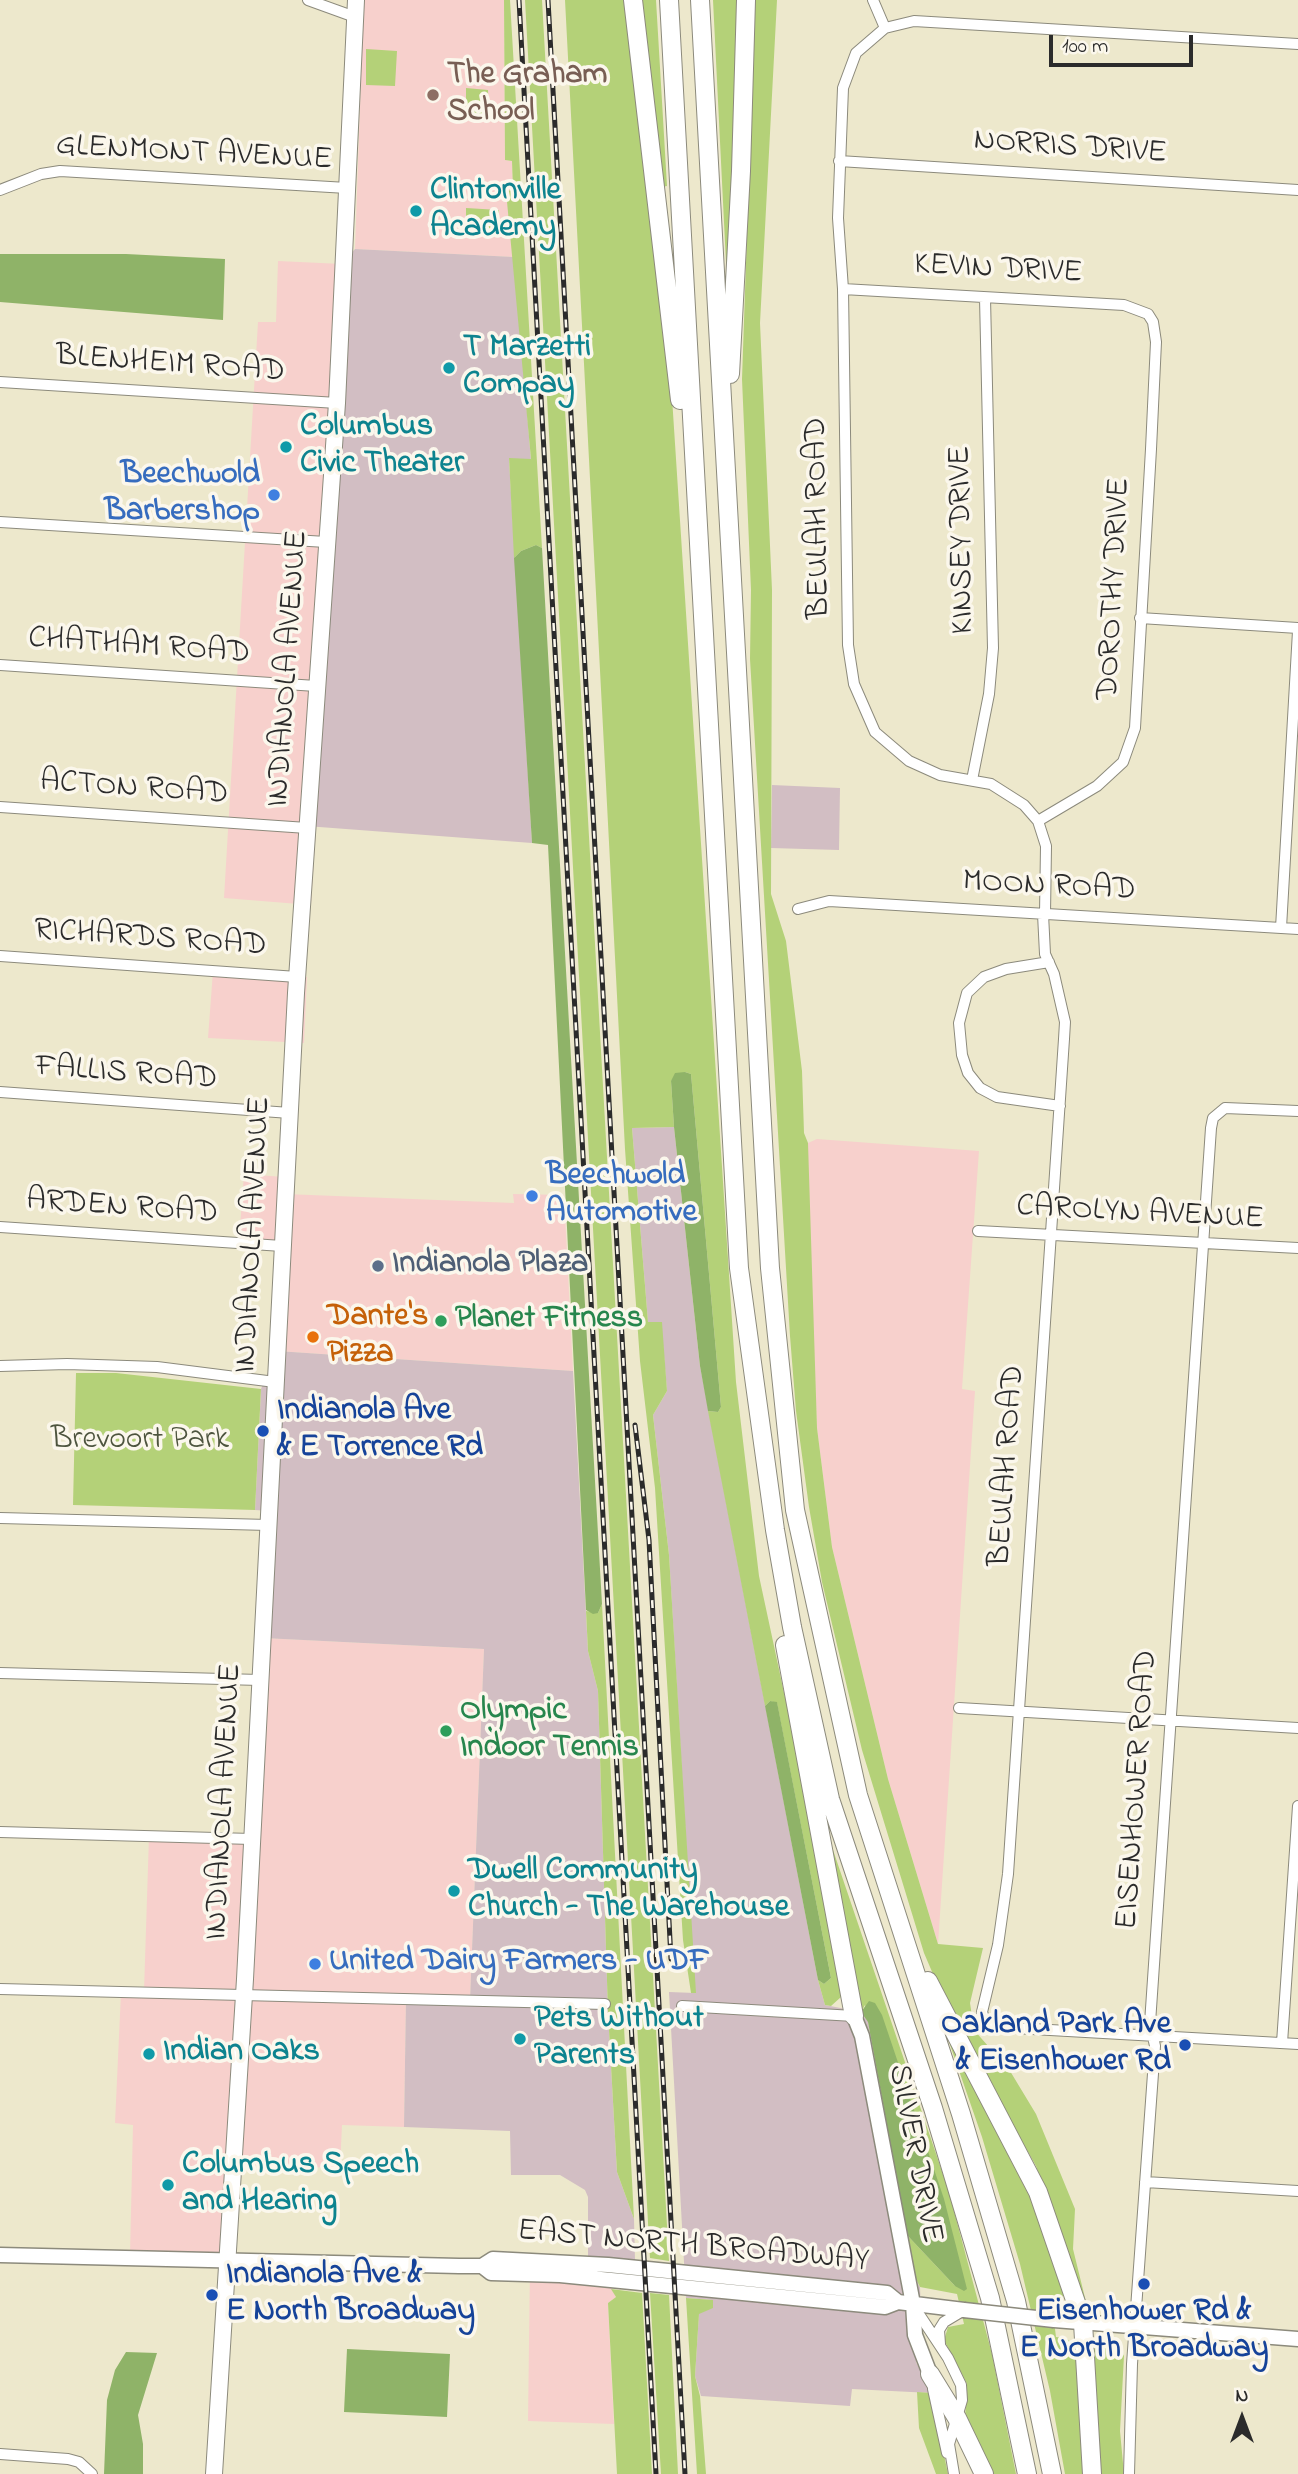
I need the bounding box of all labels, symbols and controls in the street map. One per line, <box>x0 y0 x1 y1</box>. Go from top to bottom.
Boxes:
scale bar <box>1053 21 1196 65</box>
text: 100 m <box>1062 32 1108 62</box>
place label: The Graham School <box>447 58 607 133</box>
marker: The Graham School <box>425 87 441 103</box>
street label: NORRIS DRIVE <box>972 123 1168 175</box>
street label: GLENMONT AVENUE <box>55 129 333 181</box>
place label: Clintonville Academy <box>430 174 561 249</box>
marker: Clintonville Academy <box>408 203 424 219</box>
street label: KEVIN DRIVE <box>913 247 1083 295</box>
place label: T Marzetti Compay <box>463 331 591 406</box>
street label: BLENHEIM ROAD <box>54 339 286 393</box>
marker: T Marzetti Compay <box>441 360 457 376</box>
place label: Columbus Civic Theater <box>300 410 464 485</box>
street label: BEULAH ROAD <box>799 417 841 619</box>
marker: Columbus Civic Theater <box>278 439 294 455</box>
street label: KINSEY DRIVE <box>943 445 985 635</box>
place label: Beechwold Barbershop <box>105 458 260 533</box>
street label: DOROTHY DRIVE <box>1091 477 1141 701</box>
marker: Beechwold Barbershop <box>266 487 282 503</box>
street label: INDIANOLA AVENUE <box>261 529 319 809</box>
street label: CHATHAM ROAD <box>27 621 251 675</box>
street label: ACTON ROAD <box>39 764 229 816</box>
street label: MOON ROAD <box>961 864 1137 912</box>
street label: RICHARDS ROAD <box>32 913 268 967</box>
street label: FALLIS ROAD <box>34 1049 218 1101</box>
street label: INDIANOLA AVENUE <box>229 1095 281 1375</box>
place label: Beechwold Automotive <box>546 1159 697 1234</box>
street label: ARDEN ROAD <box>25 1183 219 1235</box>
marker: Beechwold Automotive <box>524 1188 540 1204</box>
street label: CAROLYN AVENUE <box>1015 1189 1265 1241</box>
place label: Indianola Plaza <box>392 1247 588 1285</box>
marker: Indianola Plaza <box>370 1258 386 1274</box>
place label: Dante's Pizza <box>327 1300 428 1375</box>
place label: Planet Fitness <box>455 1302 643 1340</box>
marker: Planet Fitness <box>433 1313 449 1329</box>
marker: Dante's Pizza <box>305 1329 321 1345</box>
street label: BEULAH ROAD <box>983 1364 1035 1568</box>
place label: Indianola Ave & E Torrence Rd <box>277 1394 483 1469</box>
park label: Brevoort Park <box>51 1423 229 1461</box>
marker: Indianola Ave & E Torrence Rd <box>255 1423 271 1439</box>
street label: EISENHOWER ROAD <box>1110 1649 1168 1931</box>
street label: INDIANOLA AVENUE <box>200 1662 252 1942</box>
place label: Olympic Indoor Tennis <box>460 1694 639 1769</box>
marker: Olympic Indoor Tennis <box>438 1723 454 1739</box>
place label: Dwell Community Church - The Warehouse <box>468 1854 789 1929</box>
marker: Dwell Community Church - The Warehouse <box>446 1883 462 1899</box>
place label: United Dairy Farmers - UDF <box>329 1945 709 1983</box>
marker: United Dairy Farmers - UDF <box>307 1956 323 1972</box>
place label: Pets Without Parents <box>534 2002 704 2077</box>
place label: Oakland Park Ave & Eisenhower Rd <box>941 2008 1171 2083</box>
marker: Pets Without Parents <box>512 2031 528 2047</box>
place label: Indian Oaks <box>163 2035 320 2073</box>
marker: Oakland Park Ave & Eisenhower Rd <box>1177 2037 1193 2053</box>
marker: Indian Oaks <box>141 2046 157 2062</box>
street label: SILVER DRIVE <box>877 2061 949 2247</box>
place label: Columbus Speech and Hearing <box>182 2148 419 2223</box>
marker: Columbus Speech and Hearing <box>160 2177 176 2193</box>
street label: EAST NORTH BROADWAY <box>516 2214 870 2282</box>
place label: Indianola Ave & E North Broadway <box>226 2258 475 2333</box>
marker: Eisenhower Rd & E North Broadway <box>1136 2276 1152 2292</box>
marker: Indianola Ave & E North Broadway <box>204 2287 220 2303</box>
place label: Eisenhower Rd & E North Broadway <box>1020 2295 1268 2370</box>
north arrow <box>1207 2383 1277 2453</box>
text: N <box>1236 2383 1248 2410</box>

